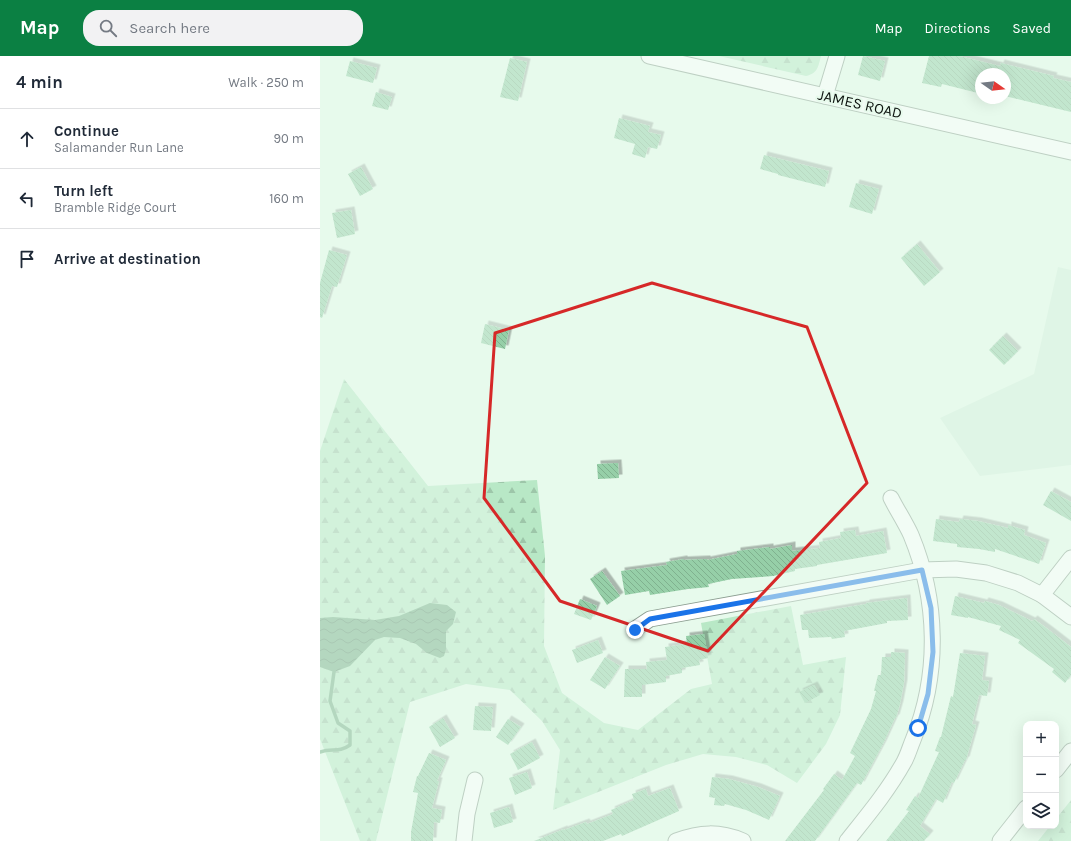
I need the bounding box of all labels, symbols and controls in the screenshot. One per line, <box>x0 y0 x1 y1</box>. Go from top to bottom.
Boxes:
search box <box>83 10 363 46</box>
text: Map <box>20 17 59 39</box>
icon: search <box>97 17 119 39</box>
text: Search here <box>129 19 210 37</box>
text: Map <box>875 20 903 37</box>
text: Directions <box>925 20 990 37</box>
text: Saved <box>1012 20 1051 37</box>
north arrow <box>975 68 1011 104</box>
text: 4 min <box>16 72 63 92</box>
text: Walk · 250 m <box>228 75 304 90</box>
street label: JAMES ROAD <box>816 86 904 122</box>
text: Continue <box>54 122 119 140</box>
icon: ahead <box>16 128 38 150</box>
text: 90 m <box>273 131 304 146</box>
text: Salamander Run Lane <box>54 140 184 155</box>
text: Turn left <box>54 182 113 200</box>
icon: left <box>16 188 38 210</box>
text: 160 m <box>269 191 304 206</box>
text: Bramble Ridge Court <box>54 200 176 215</box>
icon: arrive <box>16 248 38 270</box>
text: Arrive at destination <box>54 250 201 268</box>
route end <box>626 621 644 639</box>
route start <box>909 719 927 737</box>
map controls <box>1023 721 1059 829</box>
button: + <box>1023 721 1059 757</box>
button: − <box>1023 757 1059 793</box>
button: layers <box>1023 793 1059 829</box>

